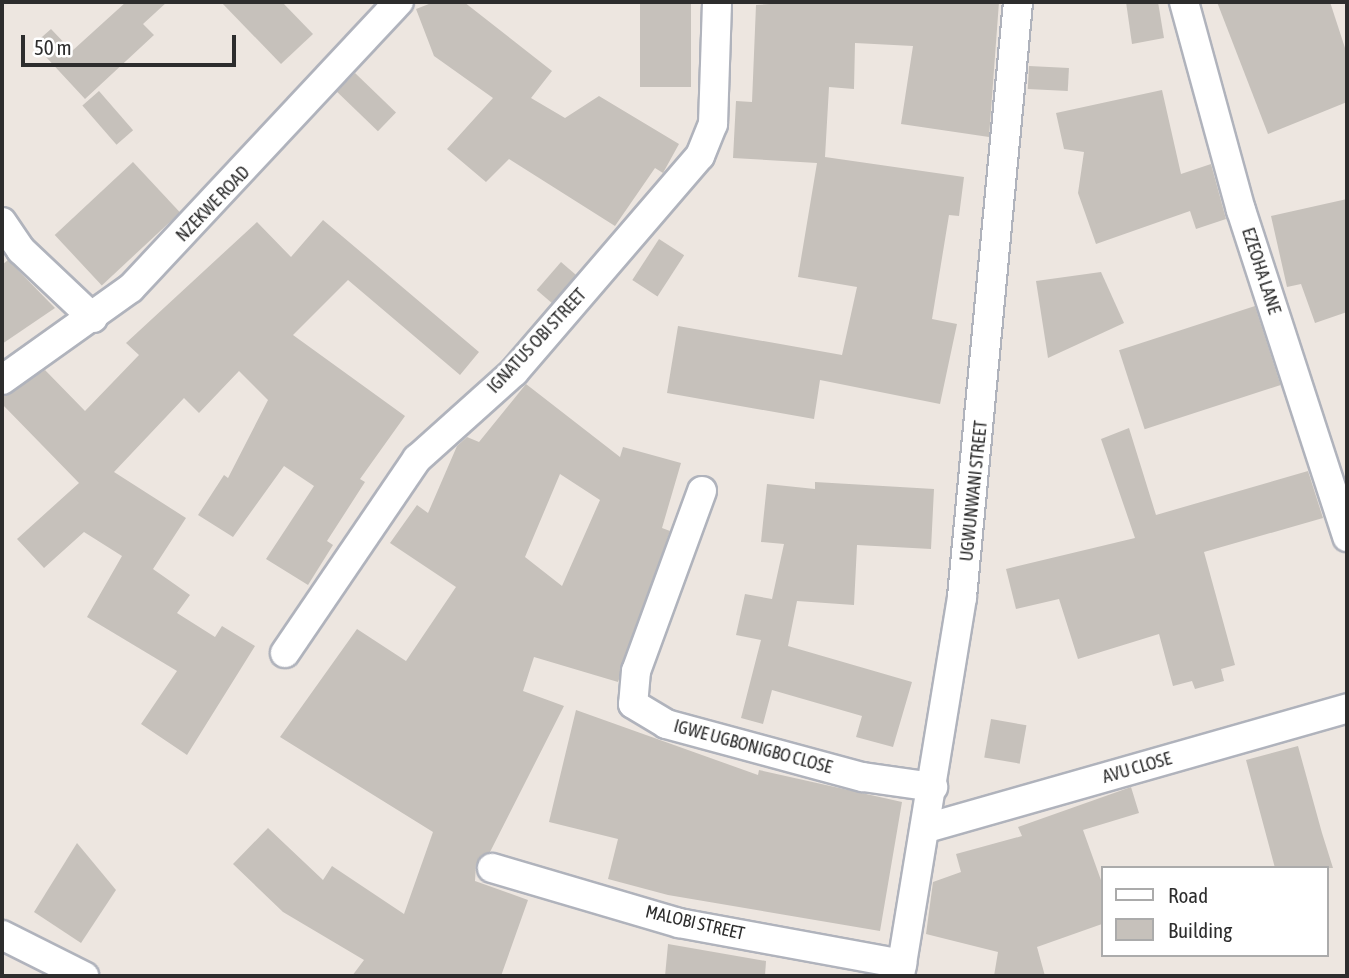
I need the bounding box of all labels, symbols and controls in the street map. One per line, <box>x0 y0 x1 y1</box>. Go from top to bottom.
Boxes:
scale bar <box>24 21 240 65</box>
text: 50 m <box>34 35 72 59</box>
street label: NZEKWE ROAD <box>172 162 254 246</box>
street label: EZEOHA LANE <box>1237 225 1285 317</box>
street label: IGNATUS OBI STREET <box>483 284 591 398</box>
street label: UGWUNWANI STREET <box>956 420 992 562</box>
street label: IGWE UGBONIGBO CLOSE <box>671 715 835 779</box>
street label: AVU CLOSE <box>1100 748 1174 788</box>
legend <box>1100 866 1328 957</box>
text: Road <box>1168 883 1208 907</box>
street label: MALOBI STREET <box>643 901 747 945</box>
text: Building <box>1168 918 1232 942</box>

